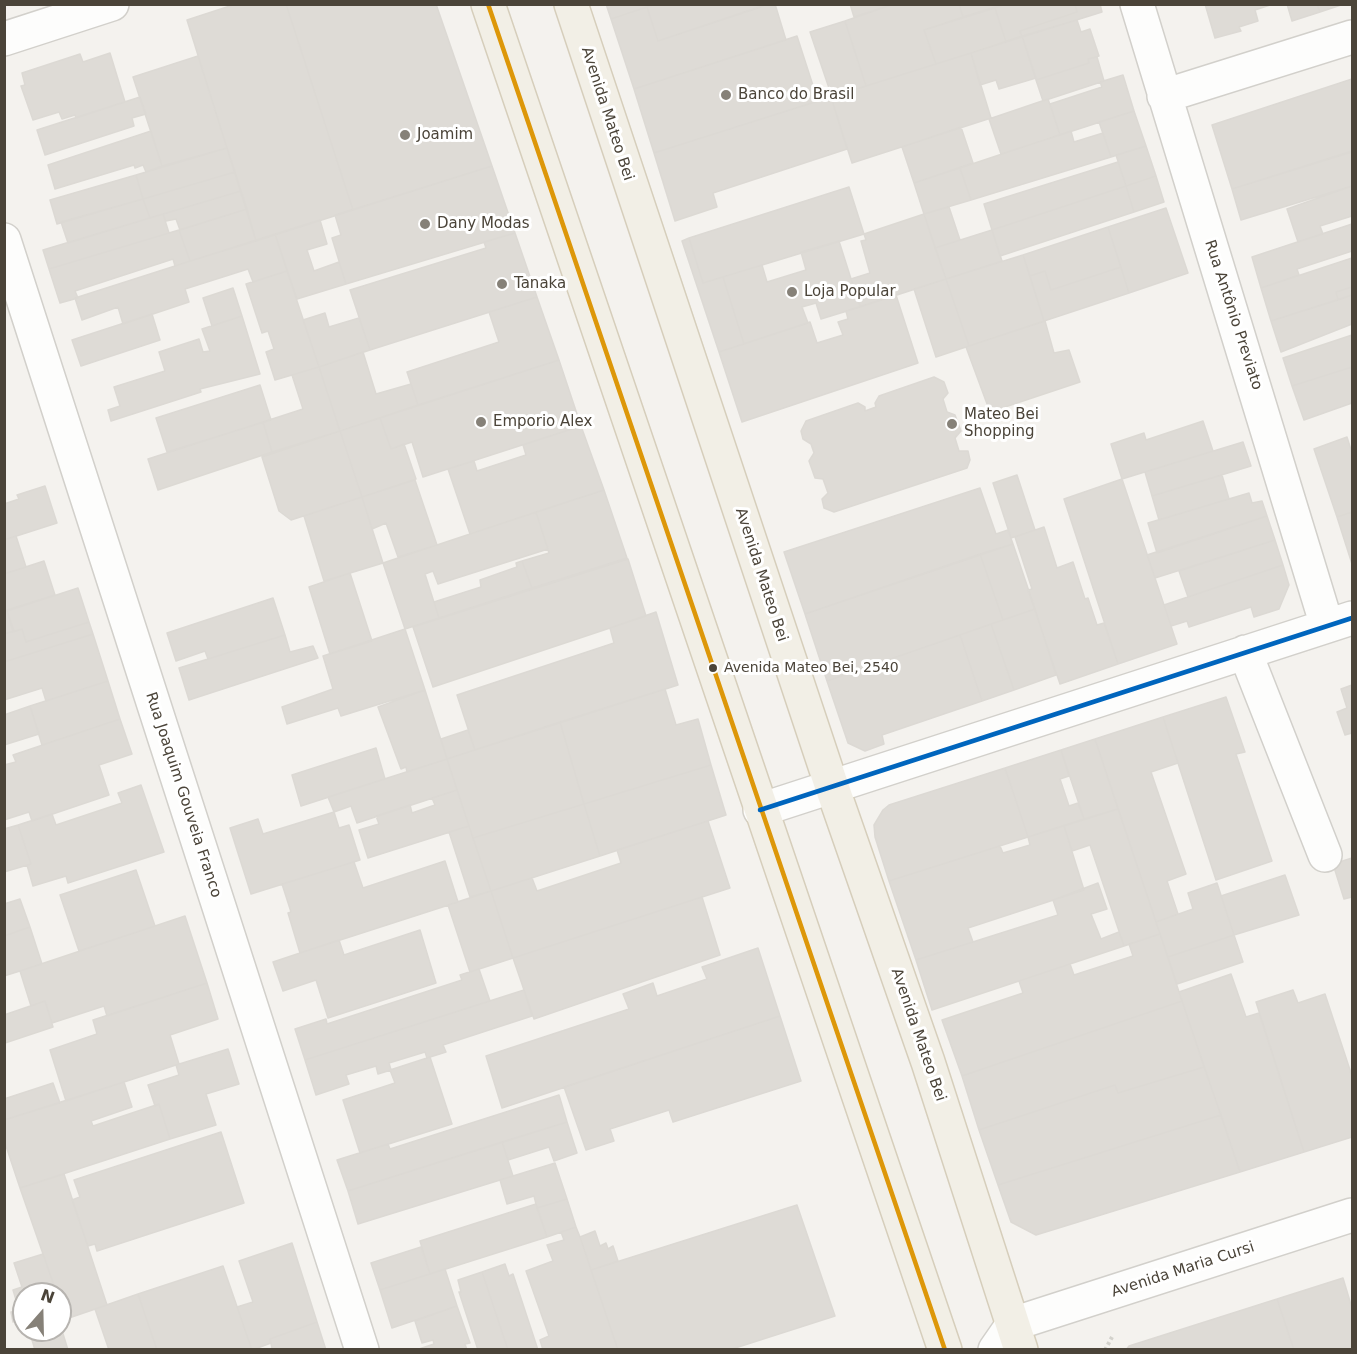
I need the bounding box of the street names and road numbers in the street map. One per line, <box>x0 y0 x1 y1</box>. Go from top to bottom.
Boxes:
street label: Avenida Mateo Bei <box>577 45 637 183</box>
street label: Rua Antônio Previato <box>1200 238 1266 392</box>
street label: Avenida Mateo Bei <box>731 506 791 644</box>
street label: Rua Joaquim Gouveia Franco <box>141 690 225 900</box>
street label: Avenida Mateo Bei <box>887 966 949 1104</box>
street label: Avenida Maria Cursi <box>1109 1238 1257 1302</box>

